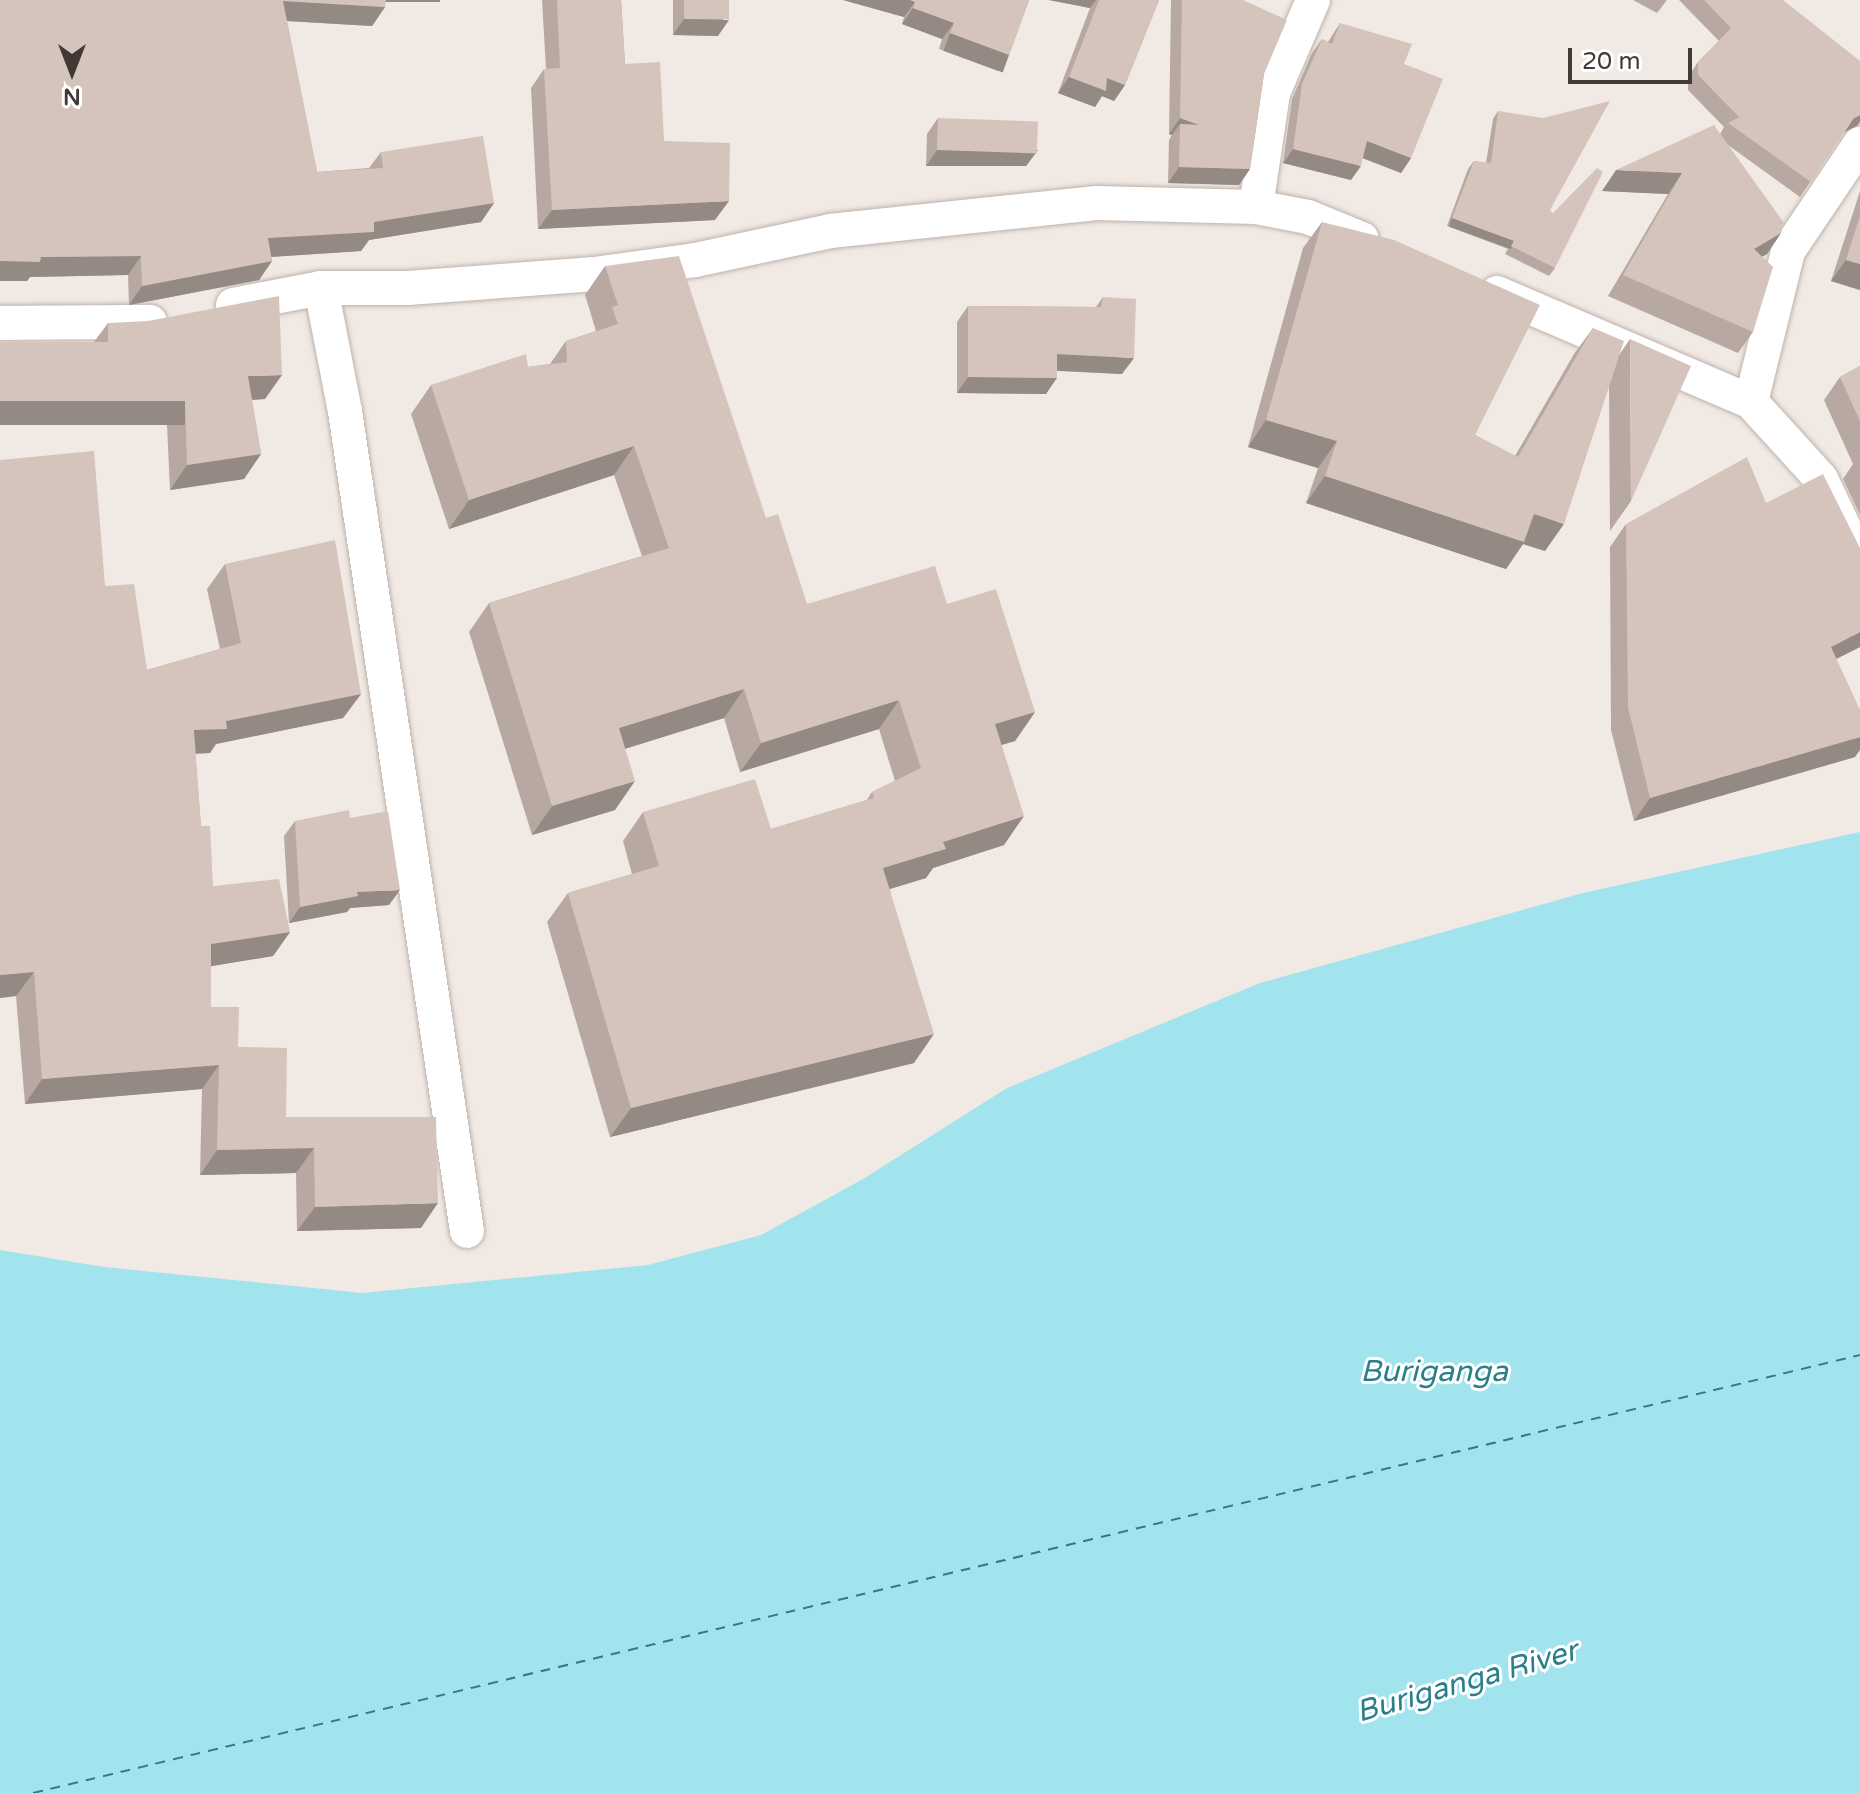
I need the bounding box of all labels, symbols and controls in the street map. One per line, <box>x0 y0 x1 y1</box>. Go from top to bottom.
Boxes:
north arrow <box>32 32 112 112</box>
scale bar <box>1572 32 1696 82</box>
text: 20 m <box>1582 47 1640 76</box>
text: N <box>63 83 81 109</box>
water label: Buriganga <box>1360 1354 1508 1390</box>
water label: Buriganga River <box>1352 1633 1582 1731</box>

